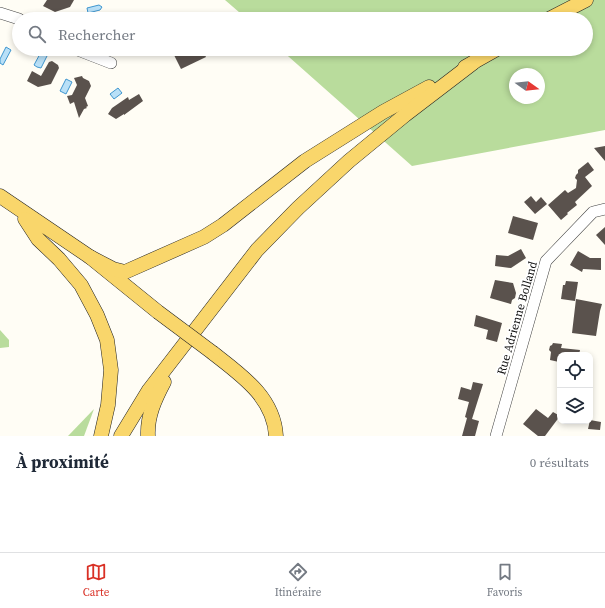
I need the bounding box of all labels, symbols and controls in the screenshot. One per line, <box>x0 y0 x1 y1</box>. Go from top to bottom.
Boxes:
search box <box>12 12 593 56</box>
icon: search <box>26 23 48 45</box>
text: Rechercher <box>58 24 135 45</box>
north arrow <box>509 68 545 104</box>
street label: Rue Adrienne Bolland <box>493 259 541 377</box>
map controls <box>557 352 593 424</box>
button: locate <box>557 352 593 388</box>
button: layers <box>557 388 593 424</box>
text: À proximité <box>16 450 109 474</box>
text: 0 résultats <box>530 454 589 471</box>
tab: Carte <box>83 561 109 600</box>
tab: Itinéraire <box>275 561 321 600</box>
tab: Favoris <box>487 561 522 600</box>

